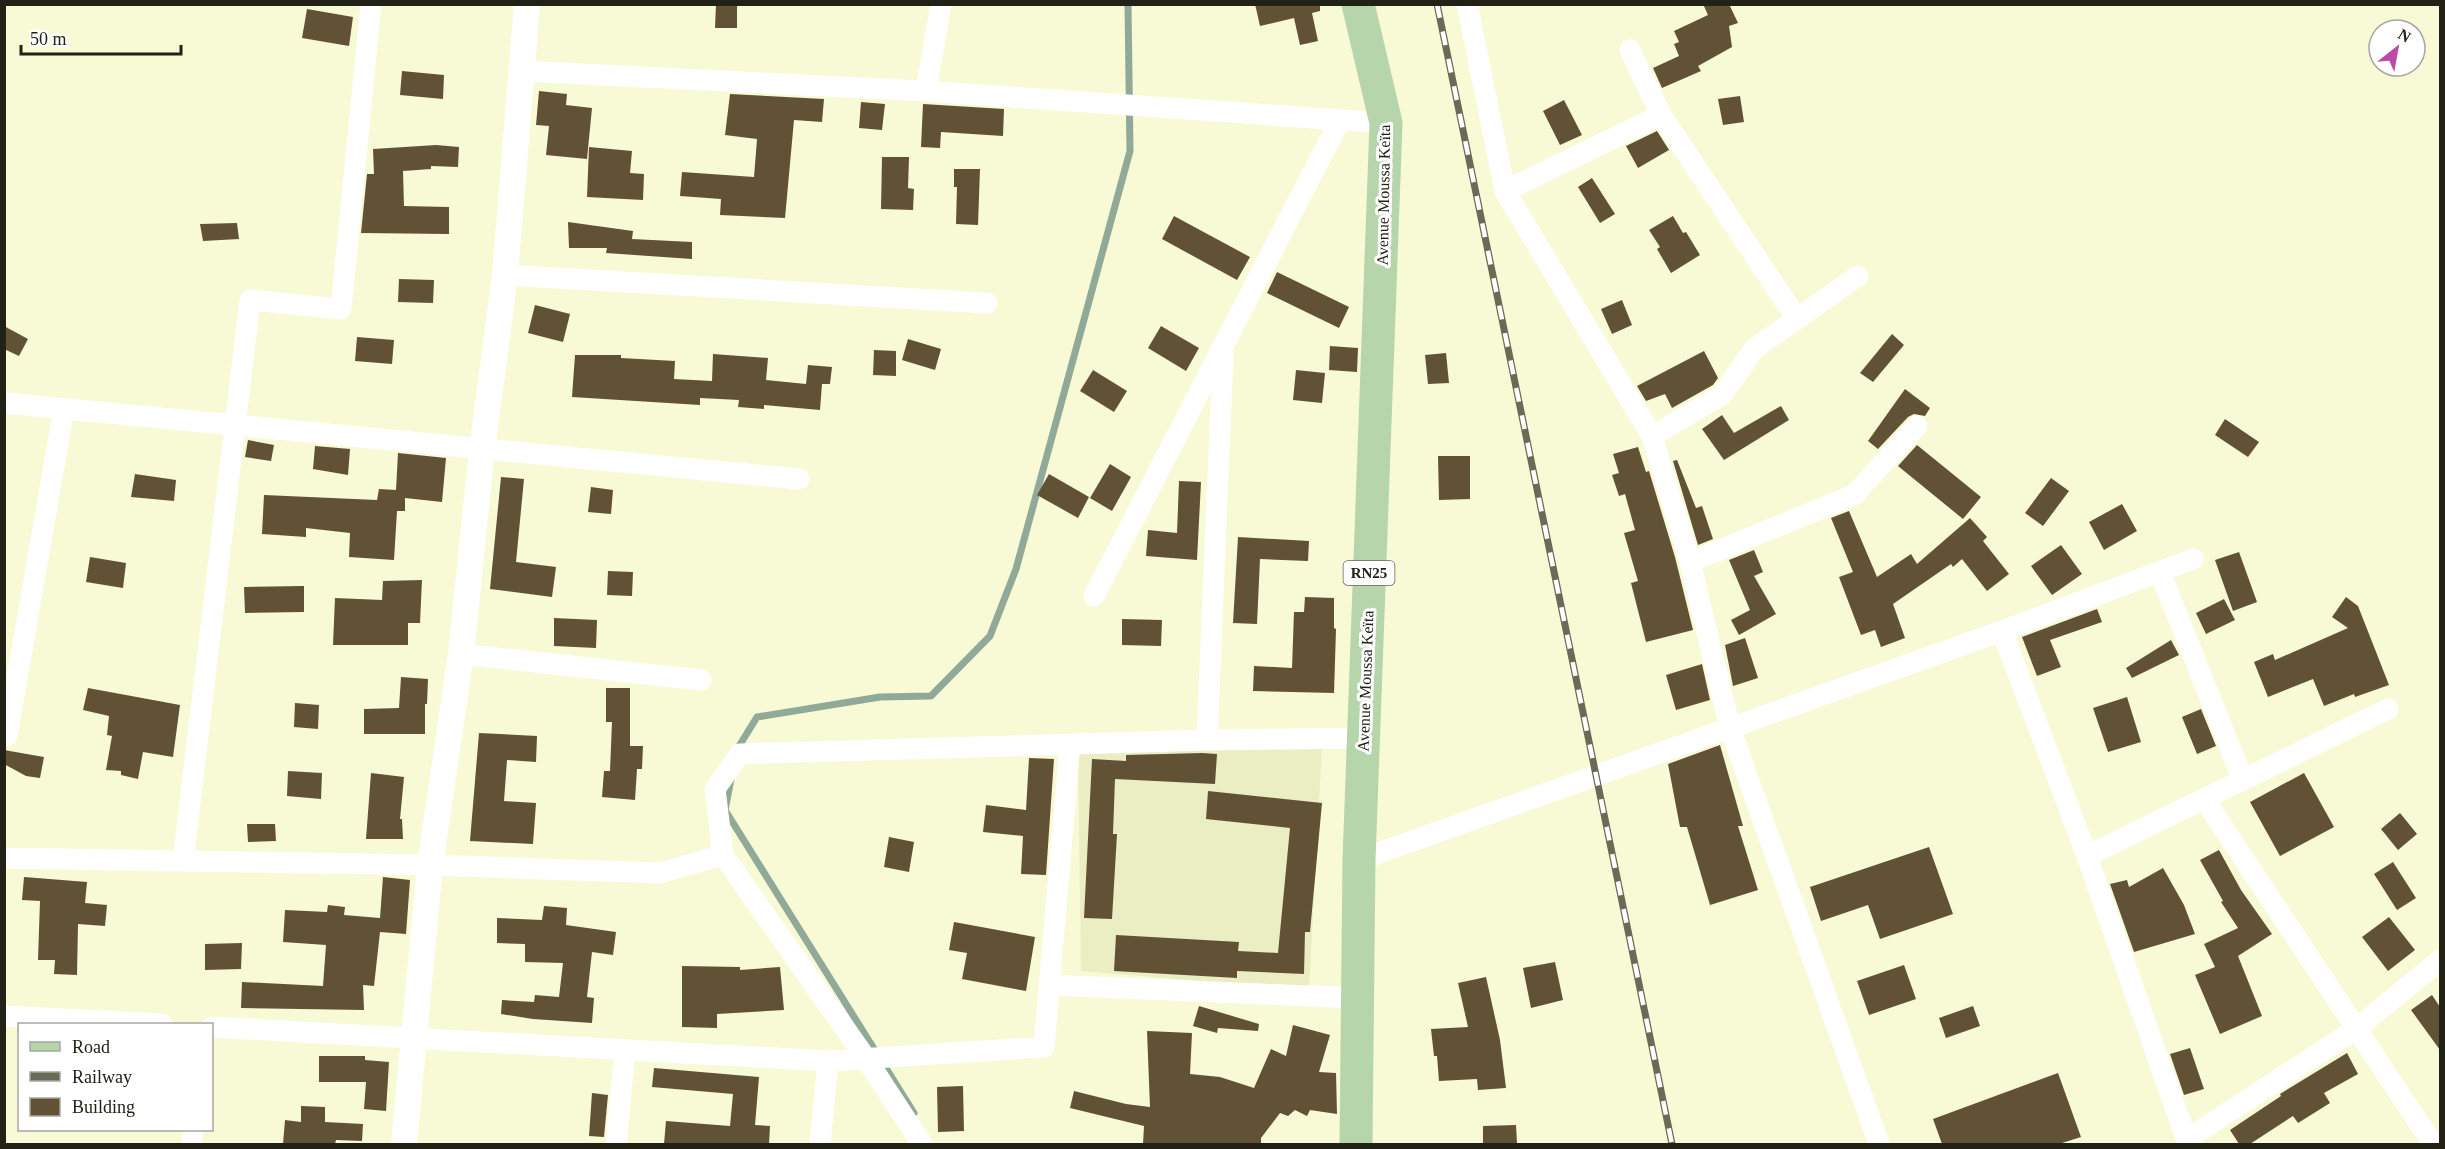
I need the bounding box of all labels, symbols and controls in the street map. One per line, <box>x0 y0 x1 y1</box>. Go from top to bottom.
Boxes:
scale bar <box>21 18 182 56</box>
north arrow <box>2367 18 2427 78</box>
text: N <box>2395 25 2414 46</box>
text: 50 m <box>30 29 67 49</box>
street label: Avenue Moussa Keïta <box>1374 124 1393 266</box>
road number: RN25 <box>1344 561 1394 585</box>
street label: Avenue Moussa Keïta <box>1355 610 1376 752</box>
legend <box>18 1023 213 1131</box>
text: Road <box>72 1037 110 1057</box>
text: Railway <box>72 1067 132 1087</box>
text: Building <box>72 1097 135 1117</box>

